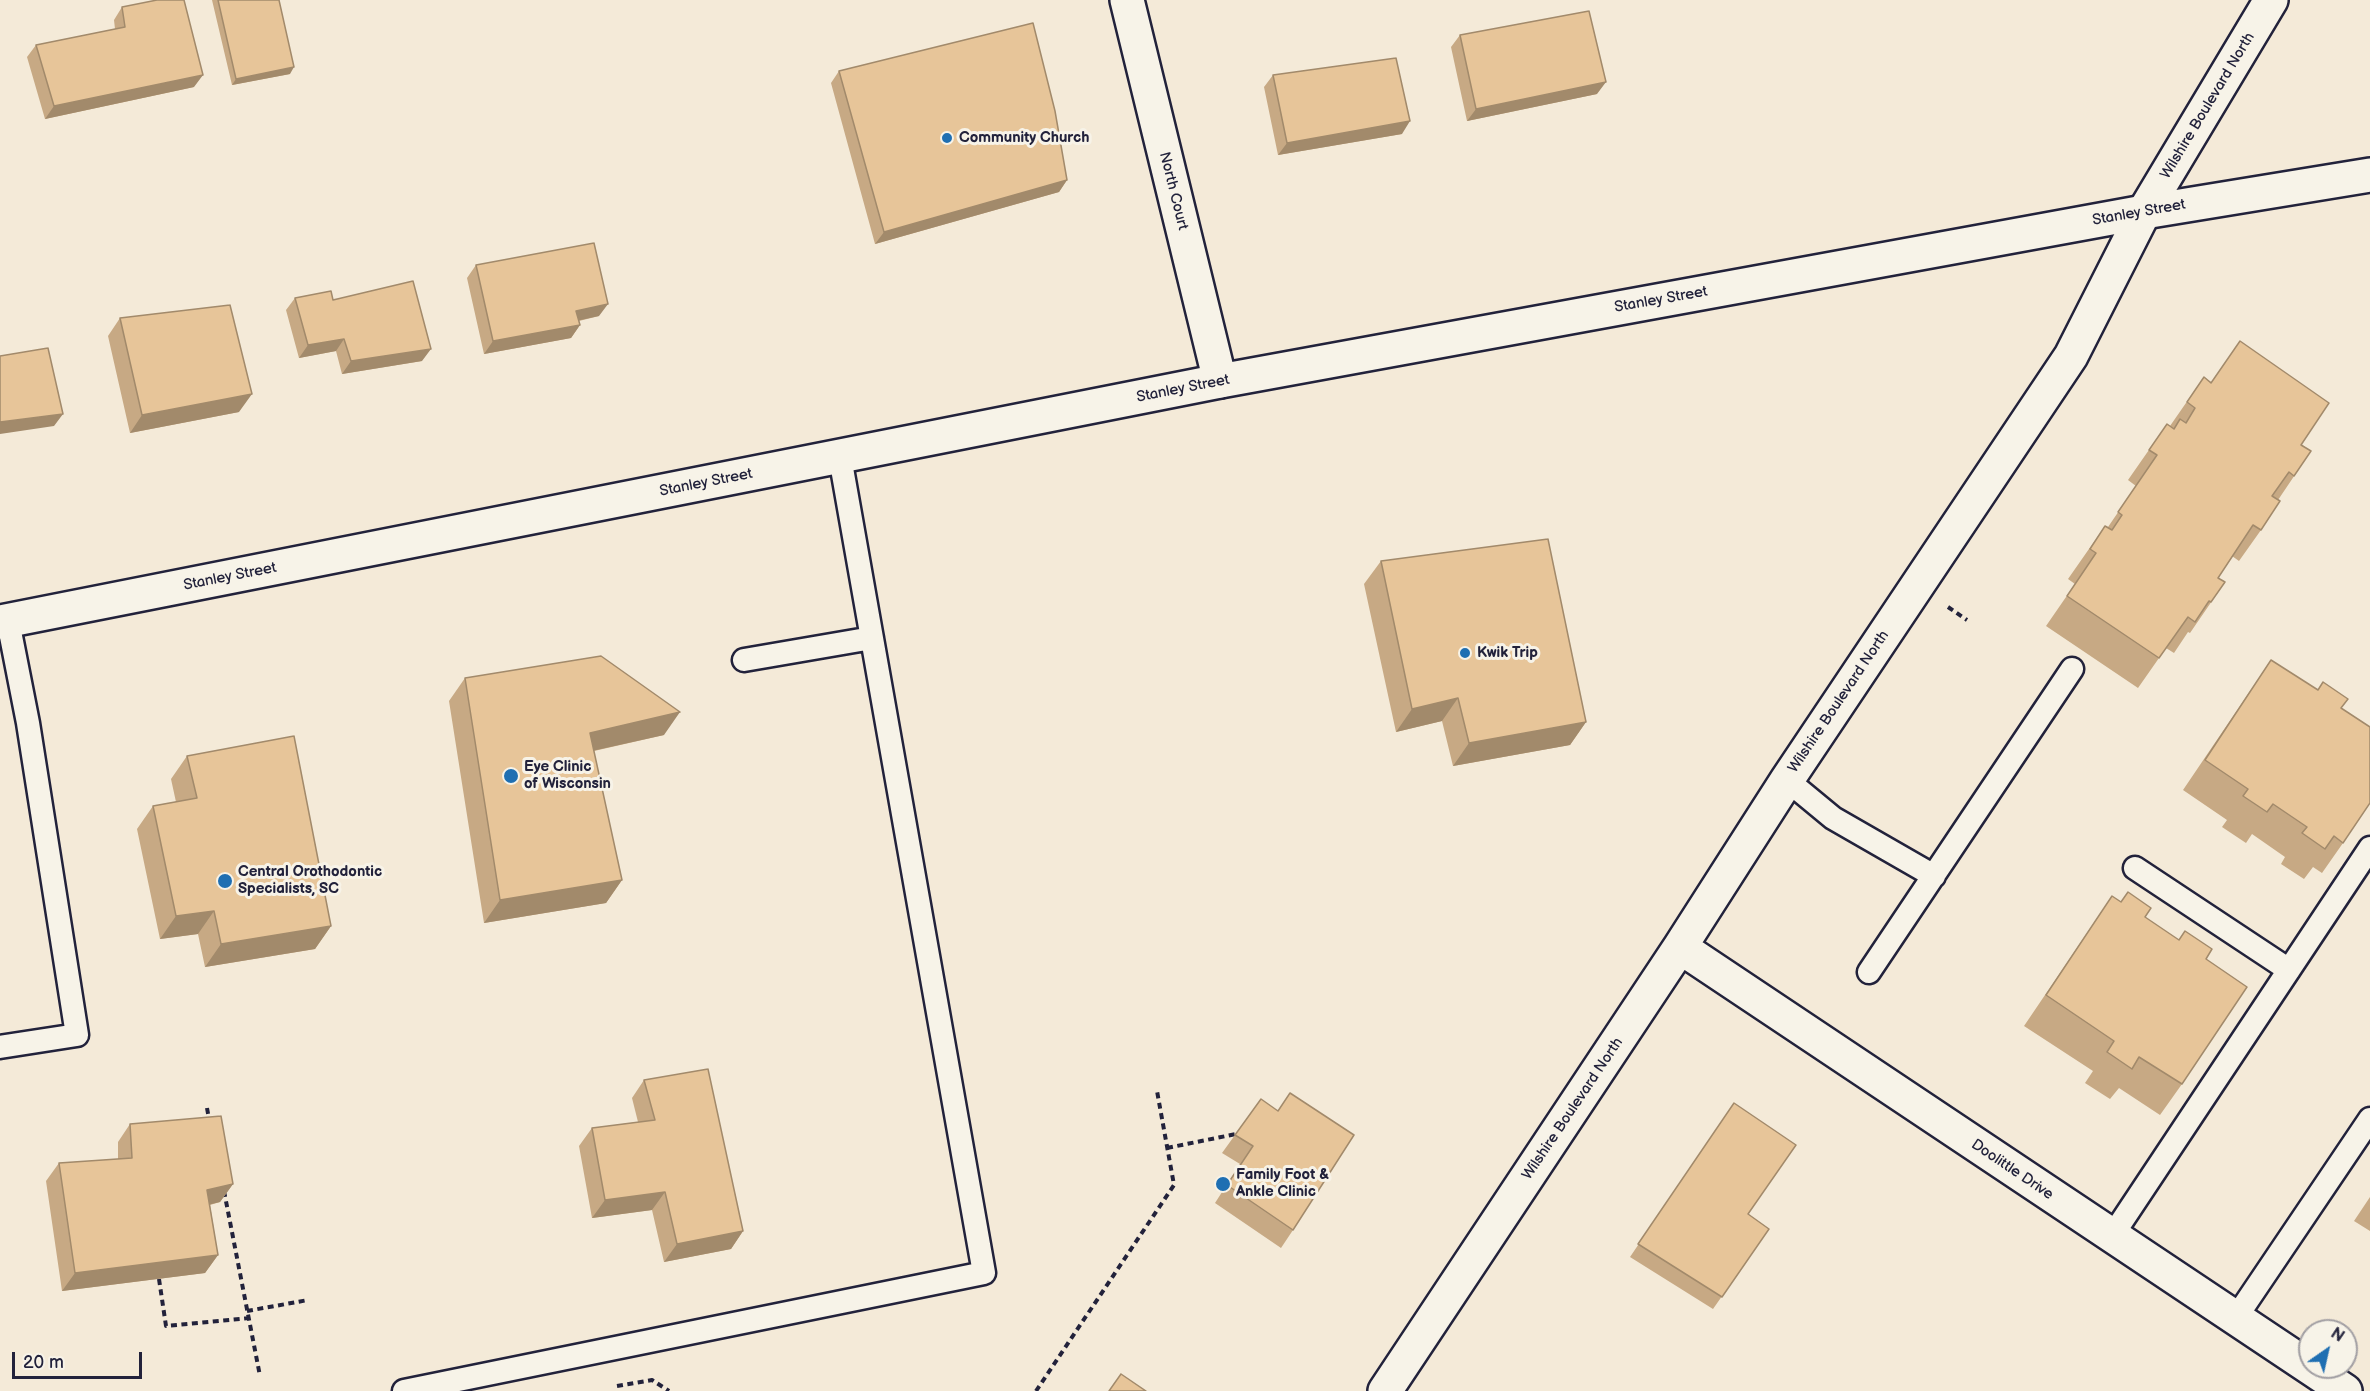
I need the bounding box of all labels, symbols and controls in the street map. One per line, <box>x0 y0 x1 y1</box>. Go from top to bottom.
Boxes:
street label: Wilshire Boulevard North <box>2157 29 2259 183</box>
place label: Community Church <box>959 129 1089 147</box>
marker: Community Church <box>940 131 954 145</box>
street label: North Court <box>1155 150 1191 232</box>
street label: Stanley Street <box>2091 196 2187 230</box>
street label: Stanley Street <box>1613 283 1709 317</box>
street label: Stanley Street <box>1135 371 1231 407</box>
street label: Stanley Street <box>658 465 754 501</box>
street label: Stanley Street <box>182 559 278 595</box>
street label: Wilshire Boulevard North <box>1785 627 1893 777</box>
place label: Kwik Trip <box>1477 644 1538 662</box>
marker: Kwik Trip <box>1458 646 1472 660</box>
place label: Eye Clinic of Wisconsin <box>524 758 611 793</box>
marker: Eye Clinic of Wisconsin <box>502 767 520 785</box>
place label: Central Orothodontic Specialists, SC <box>238 863 382 898</box>
marker: Central Orothodontic Specialists, SC <box>216 872 234 890</box>
street label: Wilshire Boulevard North <box>1519 1034 1627 1184</box>
street label: Doolittle Drive <box>1967 1136 2057 1204</box>
place label: Family Foot & Ankle Clinic <box>1236 1166 1329 1201</box>
marker: Family Foot & Ankle Clinic <box>1214 1175 1232 1193</box>
north arrow <box>2298 1319 2358 1379</box>
text: N <box>2327 1324 2348 1347</box>
scale bar <box>15 1340 146 1378</box>
text: 20 m <box>23 1352 64 1373</box>

